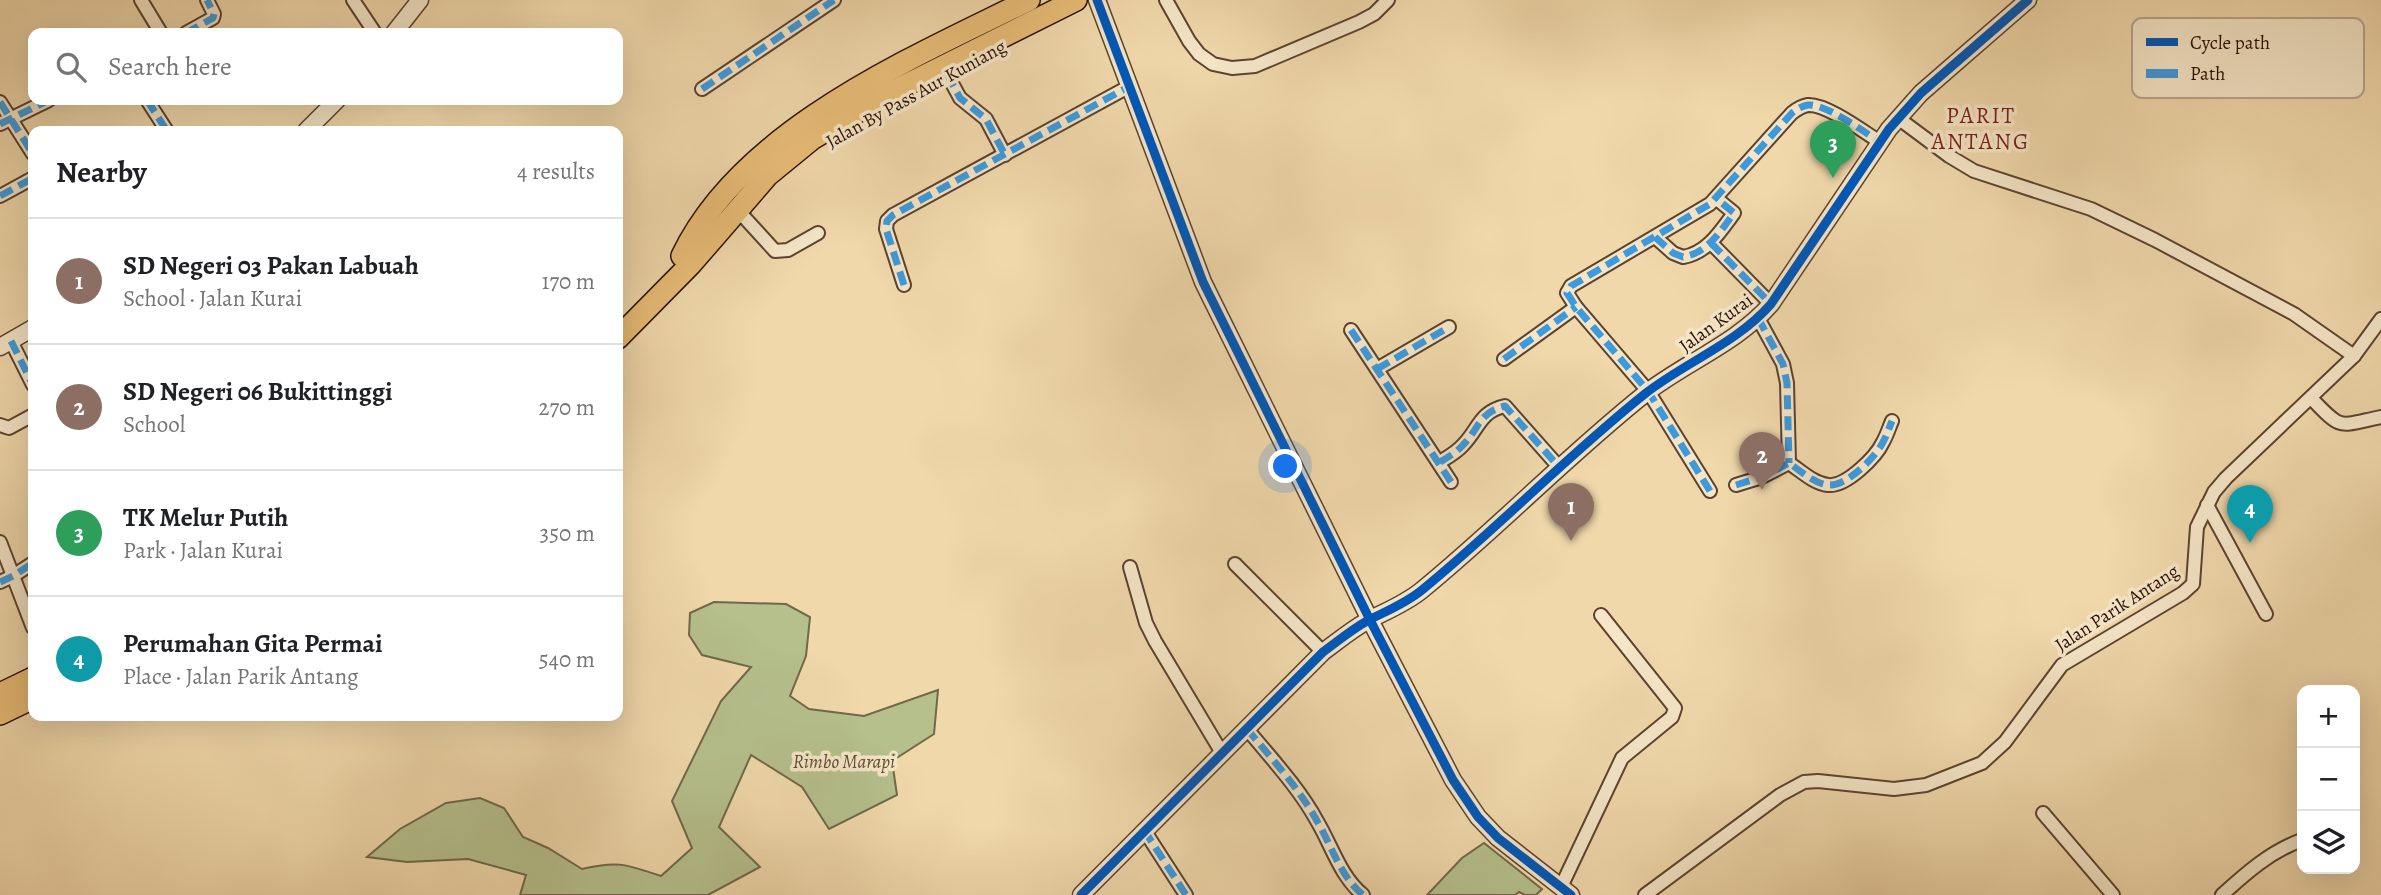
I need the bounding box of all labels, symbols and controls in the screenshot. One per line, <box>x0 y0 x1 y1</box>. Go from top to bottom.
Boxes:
legend <box>2132 18 2364 98</box>
search box <box>28 28 623 105</box>
text: Cycle path <box>2190 30 2270 56</box>
street label: Jalan By Pass Aur Kuniang <box>821 33 1011 154</box>
icon: search <box>52 48 90 86</box>
text: Search here <box>108 49 232 84</box>
text: Path <box>2190 61 2225 87</box>
district label: PARIT ANTANG <box>1931 100 2030 157</box>
pin: 3 <box>1810 120 1856 178</box>
text: Nearby <box>56 152 147 192</box>
text: 4 results <box>517 156 595 187</box>
text: SD Negeri 03 Pakan Labuah <box>123 248 419 283</box>
text: 1 <box>75 266 83 297</box>
text: 170 m <box>542 266 595 297</box>
text: School · Jalan Kurai <box>123 283 302 314</box>
street label: Jalan Kurai <box>1674 287 1758 359</box>
text: SD Negeri 06 Bukittinggi <box>123 374 393 409</box>
text: 2 <box>73 392 85 423</box>
text: 270 m <box>538 392 595 423</box>
text: School <box>123 409 185 440</box>
pin: 2 <box>1739 432 1785 490</box>
your location <box>1268 449 1302 483</box>
pin: 1 <box>1548 483 1594 541</box>
pin: 4 <box>2227 485 2273 543</box>
text: TK Melur Putih <box>123 500 288 535</box>
text: 3 <box>74 518 84 549</box>
text: 350 m <box>540 518 595 549</box>
text: Park · Jalan Kurai <box>123 535 283 566</box>
street label: Jalan Parik Antang <box>2050 558 2184 658</box>
text: Perumahan Gita Permai <box>123 626 383 661</box>
text: 4 <box>74 644 84 675</box>
text: 540 m <box>539 644 595 675</box>
text: Place · Jalan Parik Antang <box>123 661 359 692</box>
map controls <box>2297 685 2360 874</box>
button: + <box>2297 685 2360 748</box>
button: − <box>2297 748 2360 811</box>
park label: Rimbo Marapi <box>793 749 895 775</box>
button: layers <box>2297 811 2360 874</box>

